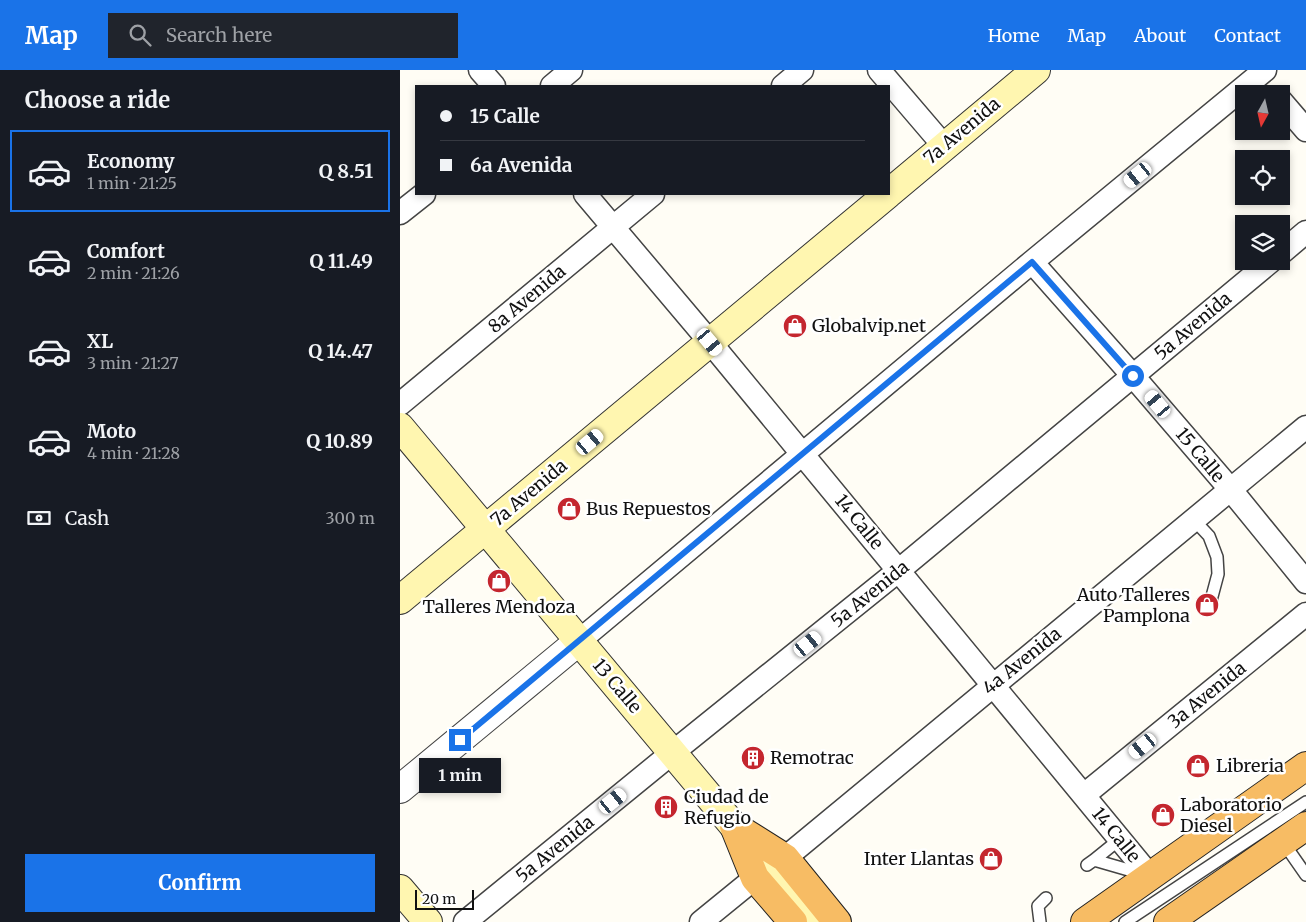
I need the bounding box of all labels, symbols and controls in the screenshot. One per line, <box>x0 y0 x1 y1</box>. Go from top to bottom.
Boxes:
search box <box>108 13 458 58</box>
text: Map <box>25 20 78 51</box>
icon: search <box>126 21 154 49</box>
text: Search here <box>166 23 272 47</box>
text: Home <box>988 24 1040 47</box>
text: Map <box>1068 24 1106 47</box>
text: About <box>1134 24 1186 47</box>
text: Contact <box>1214 24 1281 47</box>
north arrow <box>1235 85 1290 140</box>
map controls <box>1235 85 1290 270</box>
text: Choose a ride <box>25 86 170 114</box>
street label: 7a Avenida <box>919 92 1005 169</box>
text: 15 Calle <box>470 104 540 128</box>
icon: car <box>27 149 72 194</box>
text: Economy <box>87 149 175 173</box>
button: locate <box>1235 150 1290 205</box>
text: 6a Avenida <box>470 153 572 177</box>
text: Q 8.51 <box>319 159 373 183</box>
car <box>1121 160 1154 190</box>
text: 1 min · 21:25 <box>87 173 177 193</box>
button: layers <box>1235 215 1290 270</box>
icon: car <box>27 239 72 284</box>
text: Comfort <box>87 239 165 263</box>
text: Q 11.49 <box>310 249 373 273</box>
street label: 8a Avenida <box>483 259 570 338</box>
text: 2 min · 21:26 <box>87 263 180 283</box>
street label: 5a Avenida <box>1149 286 1236 365</box>
shop icon: Globalvip.net <box>782 313 808 339</box>
place label: Globalvip.net <box>812 314 926 337</box>
car <box>694 326 725 358</box>
icon: car <box>27 329 72 374</box>
text: XL <box>87 329 113 353</box>
text: Q 14.47 <box>308 339 373 363</box>
text: 3 min · 21:27 <box>87 353 179 373</box>
route start <box>1122 365 1144 387</box>
car <box>1142 388 1173 420</box>
icon: car <box>27 419 72 464</box>
text: Moto <box>87 419 136 443</box>
street label: 15 Calle <box>1171 423 1230 487</box>
car <box>573 427 606 457</box>
text: Q 10.89 <box>306 429 373 453</box>
text: 4 min · 21:28 <box>87 443 180 463</box>
street label: 7a Avenida <box>486 454 572 531</box>
street label: 14 Calle <box>830 489 889 554</box>
shop icon: Bus Repuestos <box>556 496 582 522</box>
place label: Bus Repuestos <box>586 497 711 520</box>
icon: cash <box>25 504 53 532</box>
text: Cash <box>65 506 109 530</box>
text: 300 m <box>326 508 375 528</box>
street label: 5a Avenida <box>826 555 914 632</box>
shop icon: Talleres Mendoza <box>486 568 512 594</box>
place label: Auto Talleres Pamplona <box>1076 583 1190 627</box>
shop icon: Auto Talleres Pamplona <box>1194 592 1220 618</box>
place label: Talleres Mendoza <box>423 595 576 618</box>
street label: 4a Avenida <box>978 622 1066 699</box>
car <box>791 629 824 659</box>
street label: 13 Calle <box>588 654 647 718</box>
street label: 3a Avenida <box>1163 656 1251 733</box>
route end <box>449 729 471 751</box>
car <box>1126 731 1159 761</box>
building icon: Remotrac <box>740 745 766 771</box>
place label: Remotrac <box>770 746 854 769</box>
shop icon: Libreria <box>1185 753 1211 779</box>
place label: Libreria <box>1216 754 1284 777</box>
callout: 1 min <box>419 758 501 792</box>
text: 1 min <box>438 765 482 785</box>
place label: Ciudad de Refugio <box>684 785 769 829</box>
car <box>596 786 629 816</box>
place label: Laboratorio Diesel <box>1180 793 1282 837</box>
building icon: Ciudad de Refugio <box>653 794 679 820</box>
street label: 14 Calle <box>1087 802 1146 867</box>
shop icon: Laboratorio Diesel <box>1150 802 1176 828</box>
street label: 5a Avenida <box>511 810 599 887</box>
shop icon: Inter Llantas <box>978 846 1004 872</box>
place label: Inter Llantas <box>864 847 974 870</box>
button: Confirm <box>25 854 375 912</box>
scale bar <box>415 887 474 910</box>
text: 20 m <box>422 890 456 908</box>

